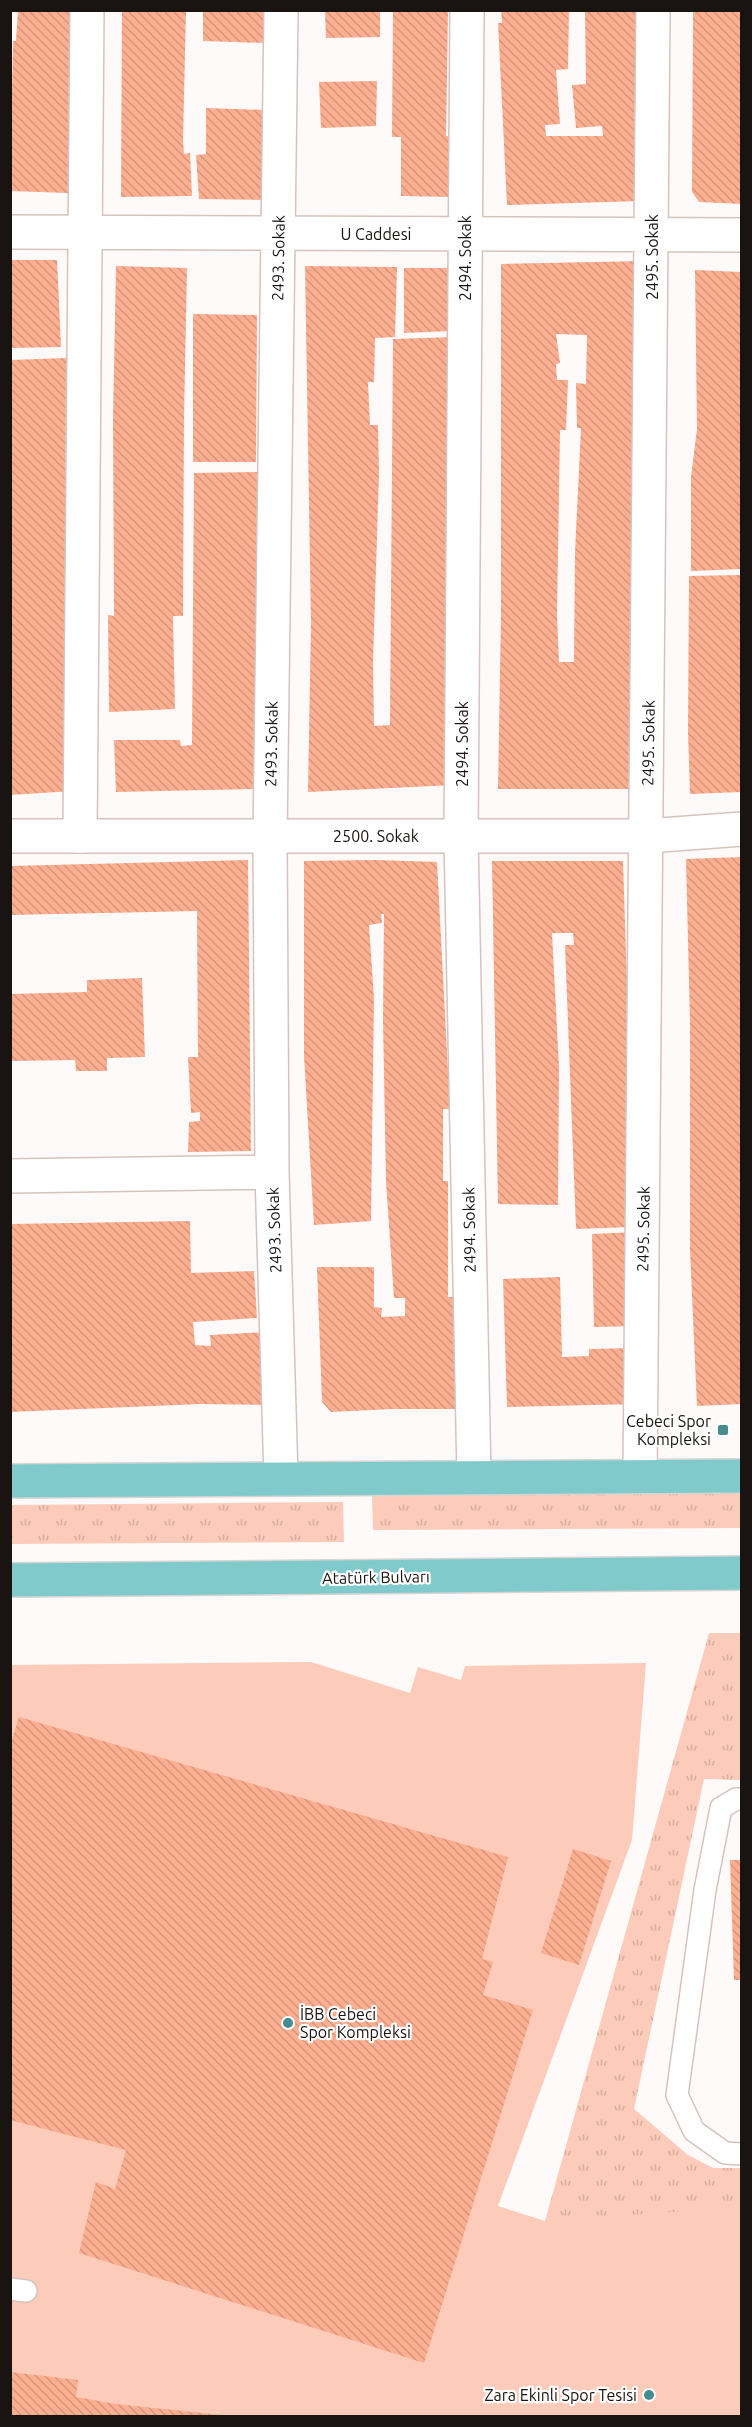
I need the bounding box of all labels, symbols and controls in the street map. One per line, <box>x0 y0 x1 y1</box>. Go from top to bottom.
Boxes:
street label: 2495. Sokak <box>643 214 661 300</box>
street label: 2493. Sokak <box>268 215 288 301</box>
street label: 2494. Sokak <box>456 215 474 301</box>
street label: U Caddesi <box>340 225 412 243</box>
street label: 2495. Sokak <box>638 700 658 786</box>
street label: 2493. Sokak <box>261 701 281 787</box>
street label: 2494. Sokak <box>453 701 471 787</box>
street label: 2500. Sokak <box>333 827 419 845</box>
street label: 2495. Sokak <box>633 1186 653 1272</box>
street label: 2493. Sokak <box>264 1187 284 1273</box>
street label: 2494. Sokak <box>459 1187 479 1273</box>
place label: Cebeci Spor Kompleksi <box>626 1412 711 1448</box>
marker: Cebeci Spor Kompleksi <box>716 1423 730 1437</box>
street label: Atatürk Bulvarı <box>322 1567 430 1587</box>
place label: İBB Cebeci Spor Kompleksi <box>300 2005 411 2041</box>
marker: İBB Cebeci Spor Kompleksi <box>281 2016 295 2030</box>
place label: Zara Ekinli Spor Tesisi <box>484 2386 637 2404</box>
marker: Zara Ekinli Spor Tesisi <box>642 2388 656 2402</box>

